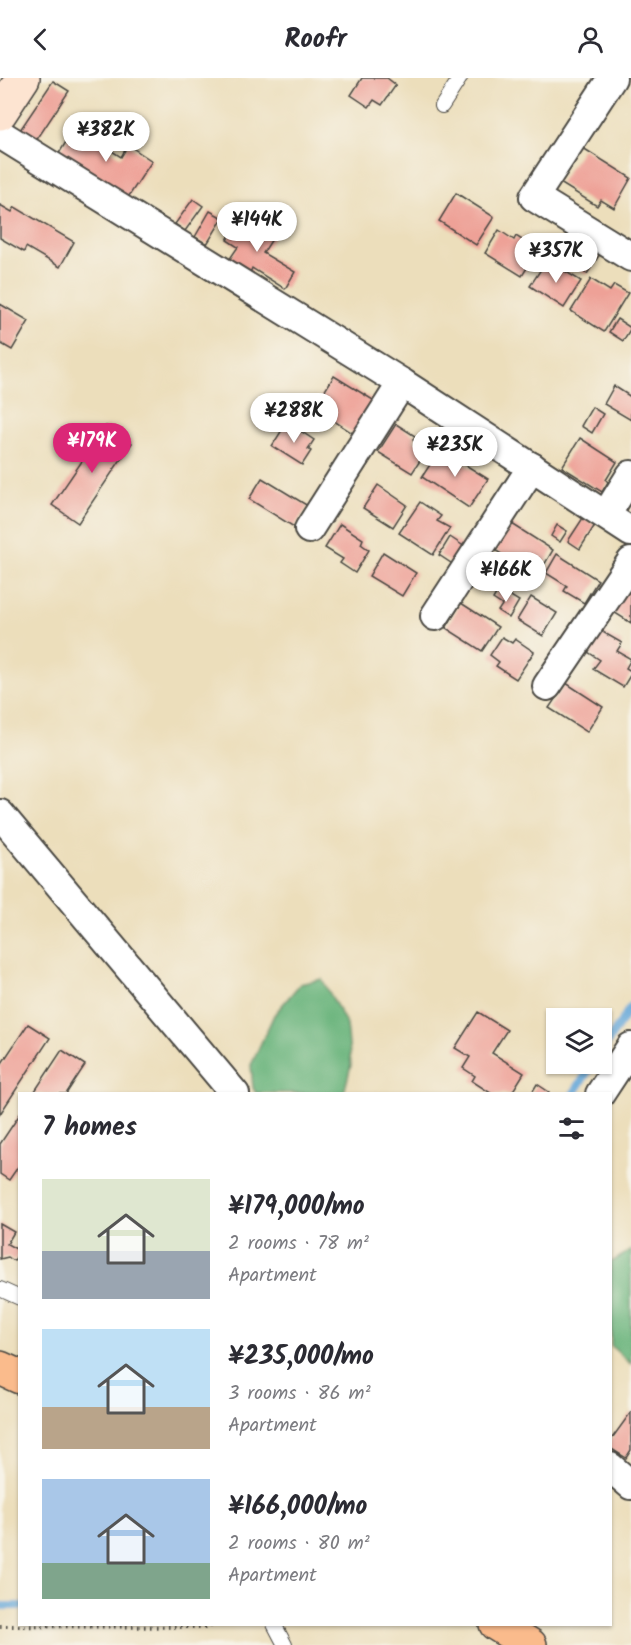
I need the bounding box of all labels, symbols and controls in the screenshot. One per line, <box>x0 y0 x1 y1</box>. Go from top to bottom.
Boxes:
text: Roofr <box>284 18 347 61</box>
icon: back <box>24 23 57 56</box>
icon: person <box>574 23 607 56</box>
pin: ¥382K <box>64 112 148 163</box>
text: ¥382K <box>77 115 135 147</box>
pin: ¥144K <box>215 202 299 253</box>
text: ¥144K <box>231 205 283 237</box>
pin: ¥357K <box>514 233 598 284</box>
text: ¥357K <box>529 236 583 268</box>
pin: ¥288K <box>252 393 336 444</box>
text: ¥288K <box>264 396 324 428</box>
pin: ¥179K <box>50 423 134 474</box>
text: ¥179K <box>67 426 117 458</box>
pin: ¥235K <box>413 427 497 478</box>
text: ¥235K <box>426 430 484 462</box>
pin: ¥166K <box>464 552 548 603</box>
text: ¥166K <box>480 555 532 587</box>
map controls <box>546 1008 612 1074</box>
button: layers <box>546 1008 612 1074</box>
text: 7 homes <box>42 1107 137 1149</box>
icon: filters <box>555 1112 588 1145</box>
text: ¥179,000/mo <box>228 1186 365 1228</box>
icon: home <box>90 1203 162 1275</box>
text: 2 rooms · 78 m² <box>228 1228 369 1260</box>
text: Apartment <box>228 1260 317 1292</box>
text: ¥235,000/mo <box>228 1336 374 1378</box>
icon: home <box>90 1353 162 1425</box>
text: 3 rooms · 86 m² <box>228 1378 371 1410</box>
text: Apartment <box>228 1410 317 1442</box>
text: ¥166,000/mo <box>228 1486 367 1528</box>
icon: home <box>90 1503 162 1575</box>
text: 2 rooms · 80 m² <box>228 1528 370 1560</box>
text: Apartment <box>228 1560 317 1592</box>

